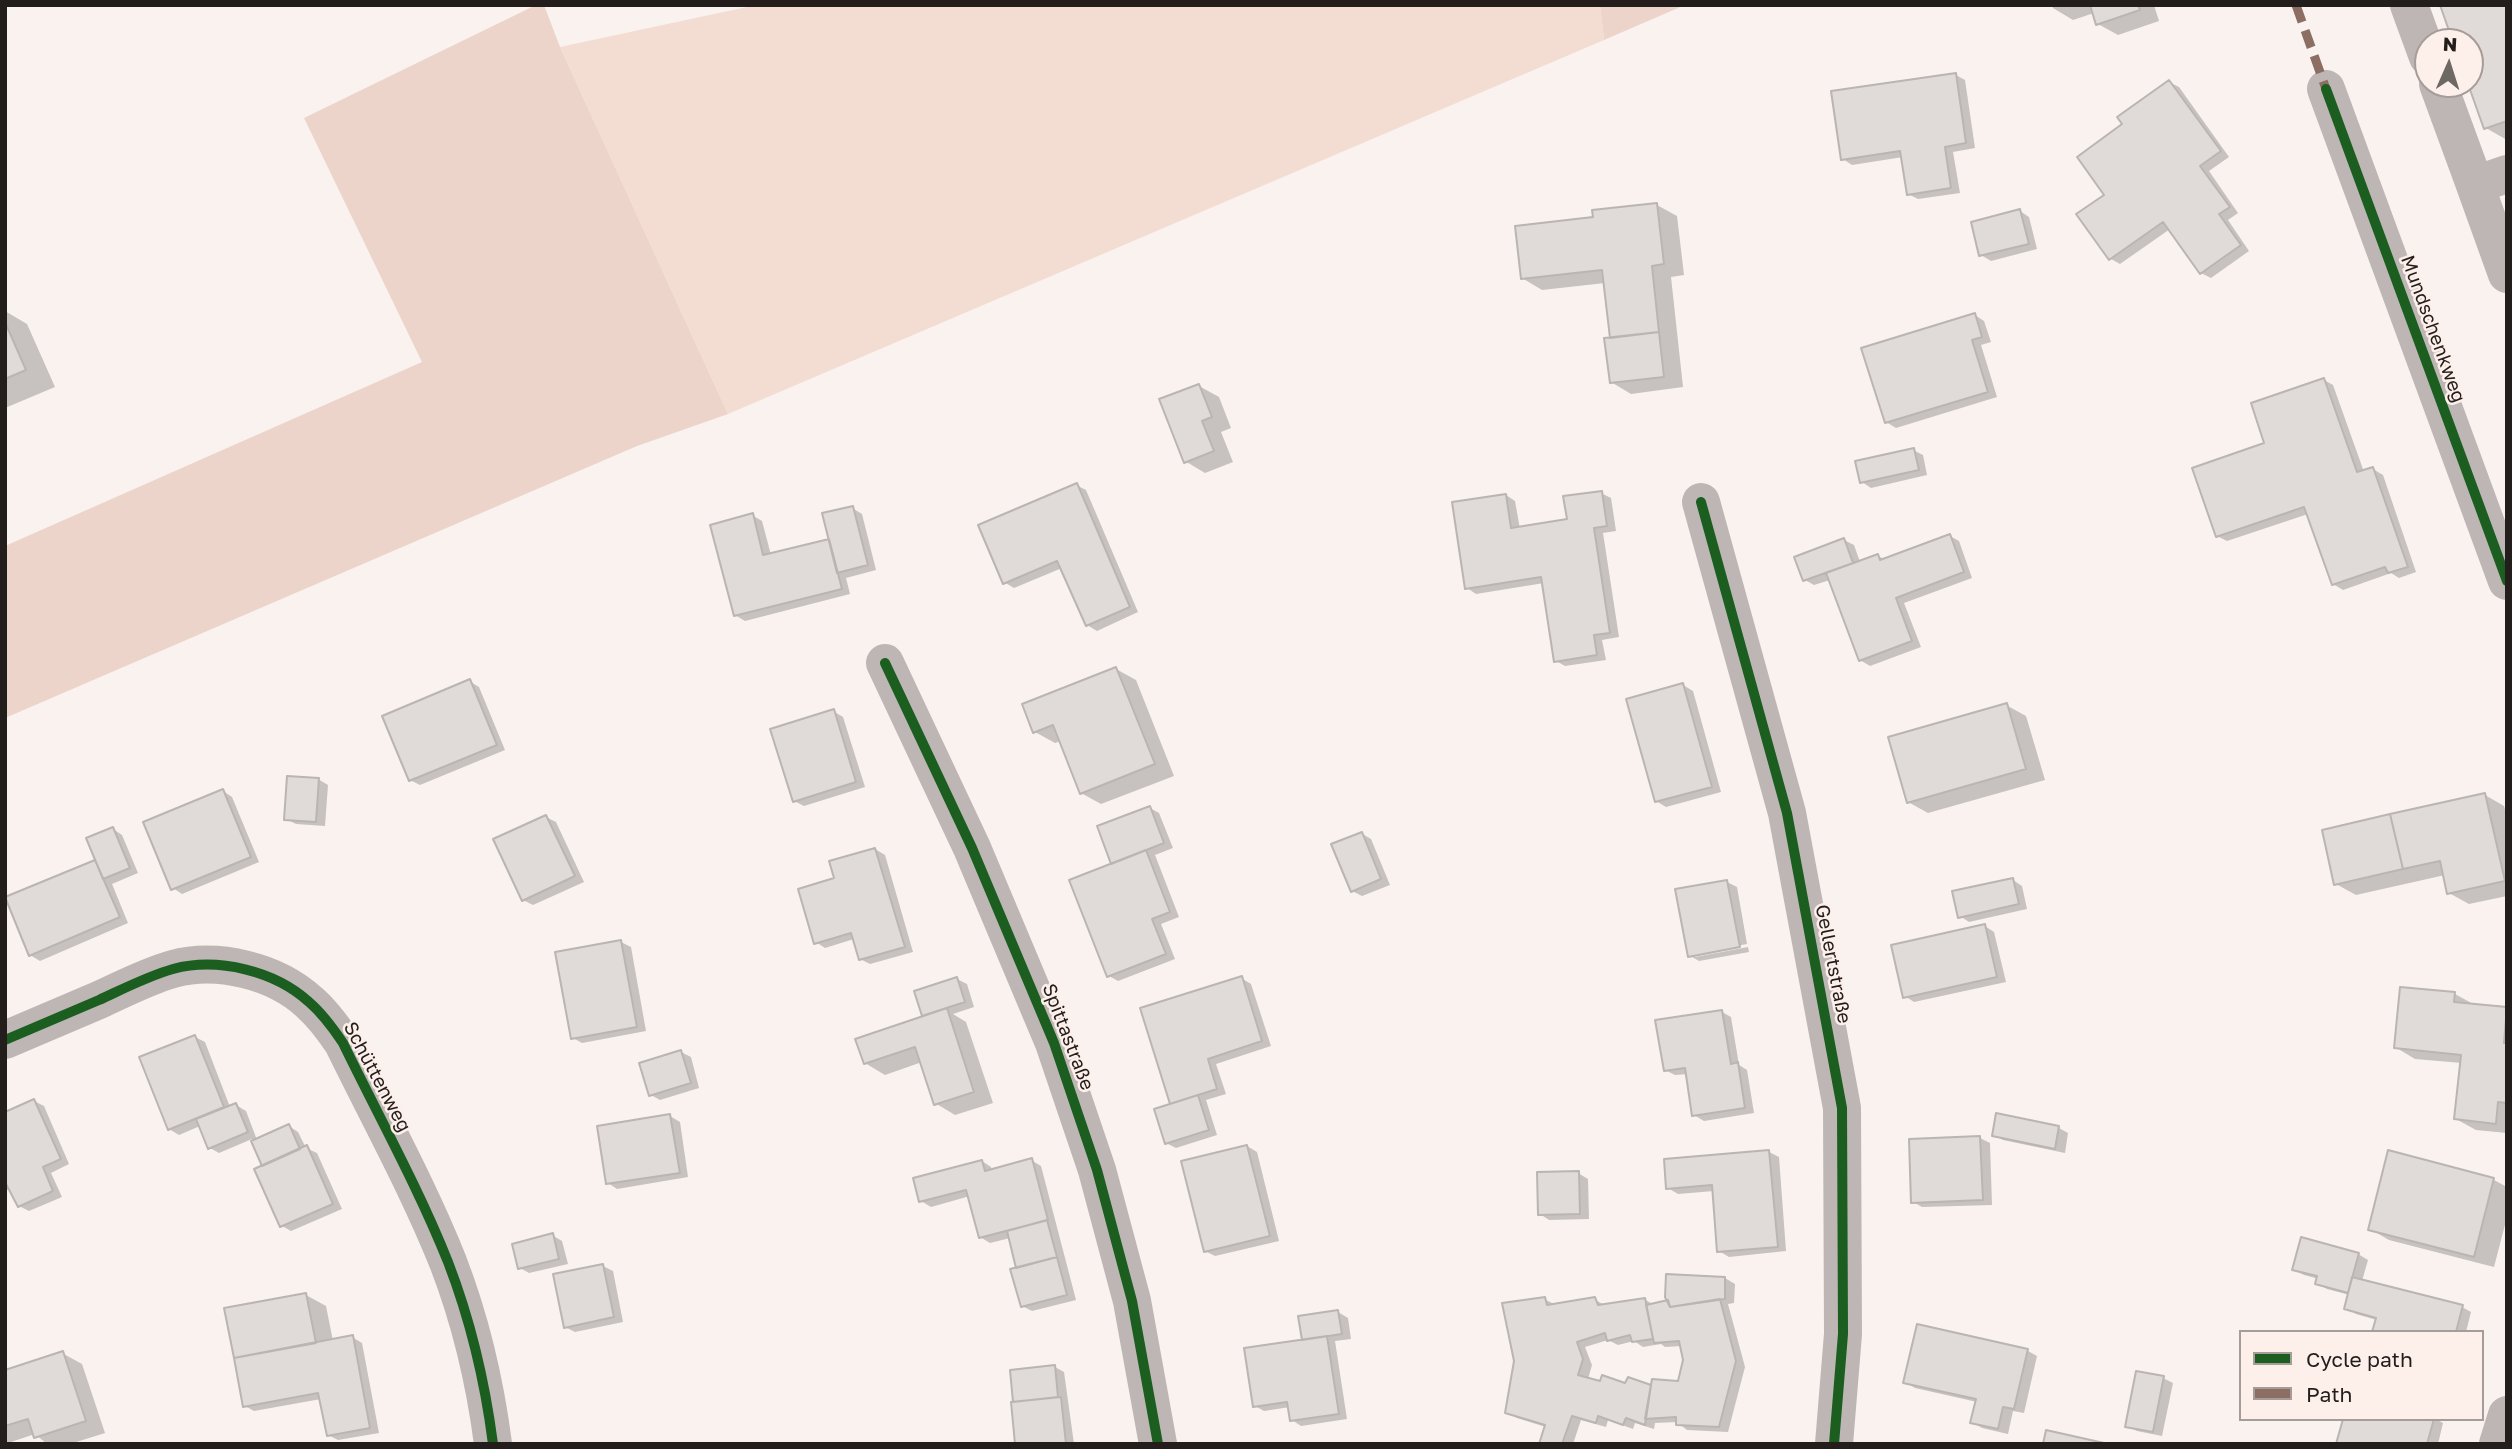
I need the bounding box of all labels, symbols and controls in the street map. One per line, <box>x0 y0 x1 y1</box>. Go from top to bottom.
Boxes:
north arrow <box>2414 28 2484 98</box>
text: N <box>2442 32 2458 55</box>
street label: Mundschenkweg <box>2396 252 2470 406</box>
street label: Gellertstraße <box>1810 903 1856 1025</box>
street label: Spittastraße <box>1037 980 1099 1094</box>
street label: Schüttenweg <box>339 1018 415 1136</box>
legend <box>2239 1330 2484 1421</box>
text: Cycle path <box>2306 1346 2413 1372</box>
text: Path <box>2306 1381 2353 1407</box>

